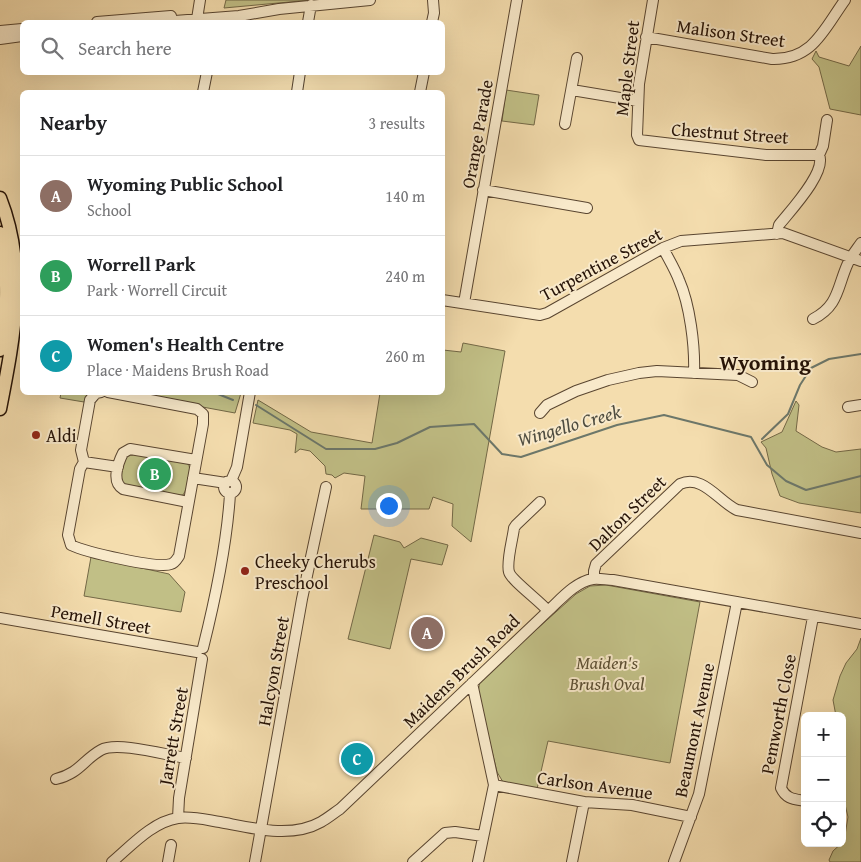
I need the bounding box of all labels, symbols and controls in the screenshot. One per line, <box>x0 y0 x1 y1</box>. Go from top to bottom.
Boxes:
street label: Malison Street <box>675 12 788 54</box>
street label: Maple Street <box>608 18 646 117</box>
search box <box>20 20 445 75</box>
icon: search <box>38 34 66 62</box>
text: Search here <box>78 34 172 62</box>
street label: Orange Parade <box>454 77 500 191</box>
text: Nearby <box>40 107 107 138</box>
text: 3 results <box>368 111 425 135</box>
street label: Chestnut Street <box>670 115 790 151</box>
text: Wyoming Public School <box>87 170 283 198</box>
text: A <box>51 184 61 208</box>
text: 140 m <box>385 184 425 208</box>
text: School <box>87 198 131 222</box>
street label: Turpentine Street <box>535 220 667 308</box>
text: Worrell Park <box>87 250 195 278</box>
text: B <box>51 264 61 288</box>
text: 240 m <box>385 264 425 288</box>
text: Park · Worrell Circuit <box>87 278 227 302</box>
text: Women's Health Centre <box>87 330 284 358</box>
text: C <box>51 344 61 368</box>
text: 260 m <box>385 344 425 368</box>
district label: Wyoming <box>719 346 811 378</box>
text: Place · Maidens Brush Road <box>87 358 269 382</box>
water label: Wingello Creek <box>514 397 624 453</box>
place label: Aldi <box>46 422 77 449</box>
marker: Aldi <box>30 429 42 441</box>
pin: B <box>139 455 171 493</box>
street label: Dalton Street <box>582 468 673 557</box>
your location <box>376 493 402 519</box>
place label: Cheeky Cherubs Preschool <box>255 548 376 596</box>
marker: Cheeky Cherubs Preschool <box>239 565 251 577</box>
street label: Pemell Street <box>49 597 154 641</box>
street label: Maidens Brush Road <box>396 608 526 734</box>
street label: Halcyon Street <box>250 613 296 728</box>
pin: A <box>411 614 443 652</box>
park label: Maiden's Brush Oval <box>569 649 645 697</box>
street label: Pemworth Close <box>753 652 803 776</box>
street label: Beaumont Avenue <box>667 660 721 800</box>
street label: Jarrett Street <box>151 684 195 789</box>
map controls <box>801 712 846 847</box>
button: + <box>801 712 846 757</box>
pin: C <box>341 740 373 778</box>
button: − <box>801 757 846 802</box>
street label: Carlson Avenue <box>535 764 655 806</box>
button: locate <box>801 802 846 847</box>

